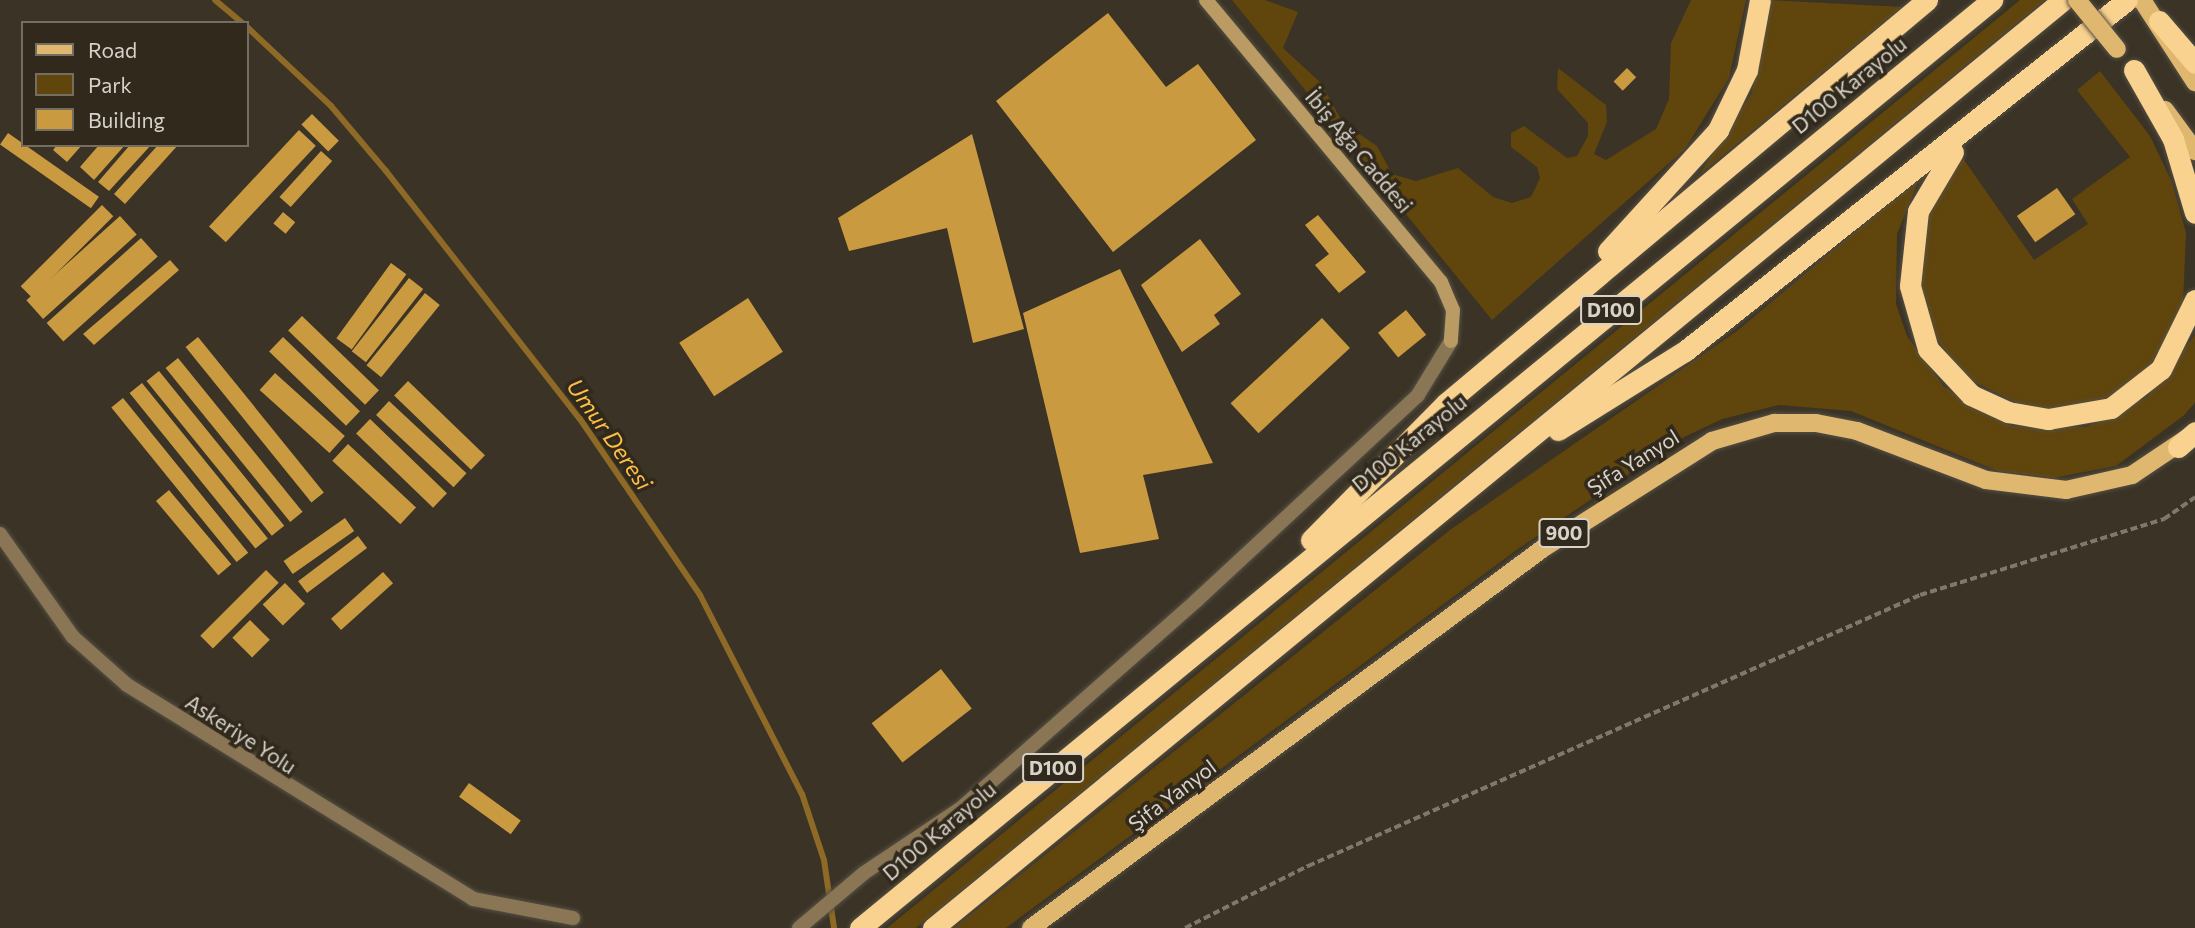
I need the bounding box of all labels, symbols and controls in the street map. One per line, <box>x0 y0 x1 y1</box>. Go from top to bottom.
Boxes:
legend <box>21 21 248 147</box>
street label: D100 Karayolu <box>1787 31 1911 139</box>
text: Road <box>88 37 137 62</box>
text: Park <box>88 72 132 97</box>
street label: İbiş Ağa Caddesi <box>1300 84 1418 218</box>
text: Building <box>88 107 165 132</box>
road number: D100 <box>1580 294 1642 326</box>
water label: Umur Deresi <box>562 373 658 495</box>
street label: D100 Karayolu <box>1347 389 1471 497</box>
street label: Şifa Yanyol <box>1582 424 1684 500</box>
road number: 900 <box>1538 518 1590 548</box>
street label: Askeriye Yolu <box>181 689 301 779</box>
road number: D100 <box>1021 752 1084 783</box>
street label: Şifa Yanyol <box>1123 754 1221 836</box>
street label: D100 Karayolu <box>877 776 1001 886</box>

